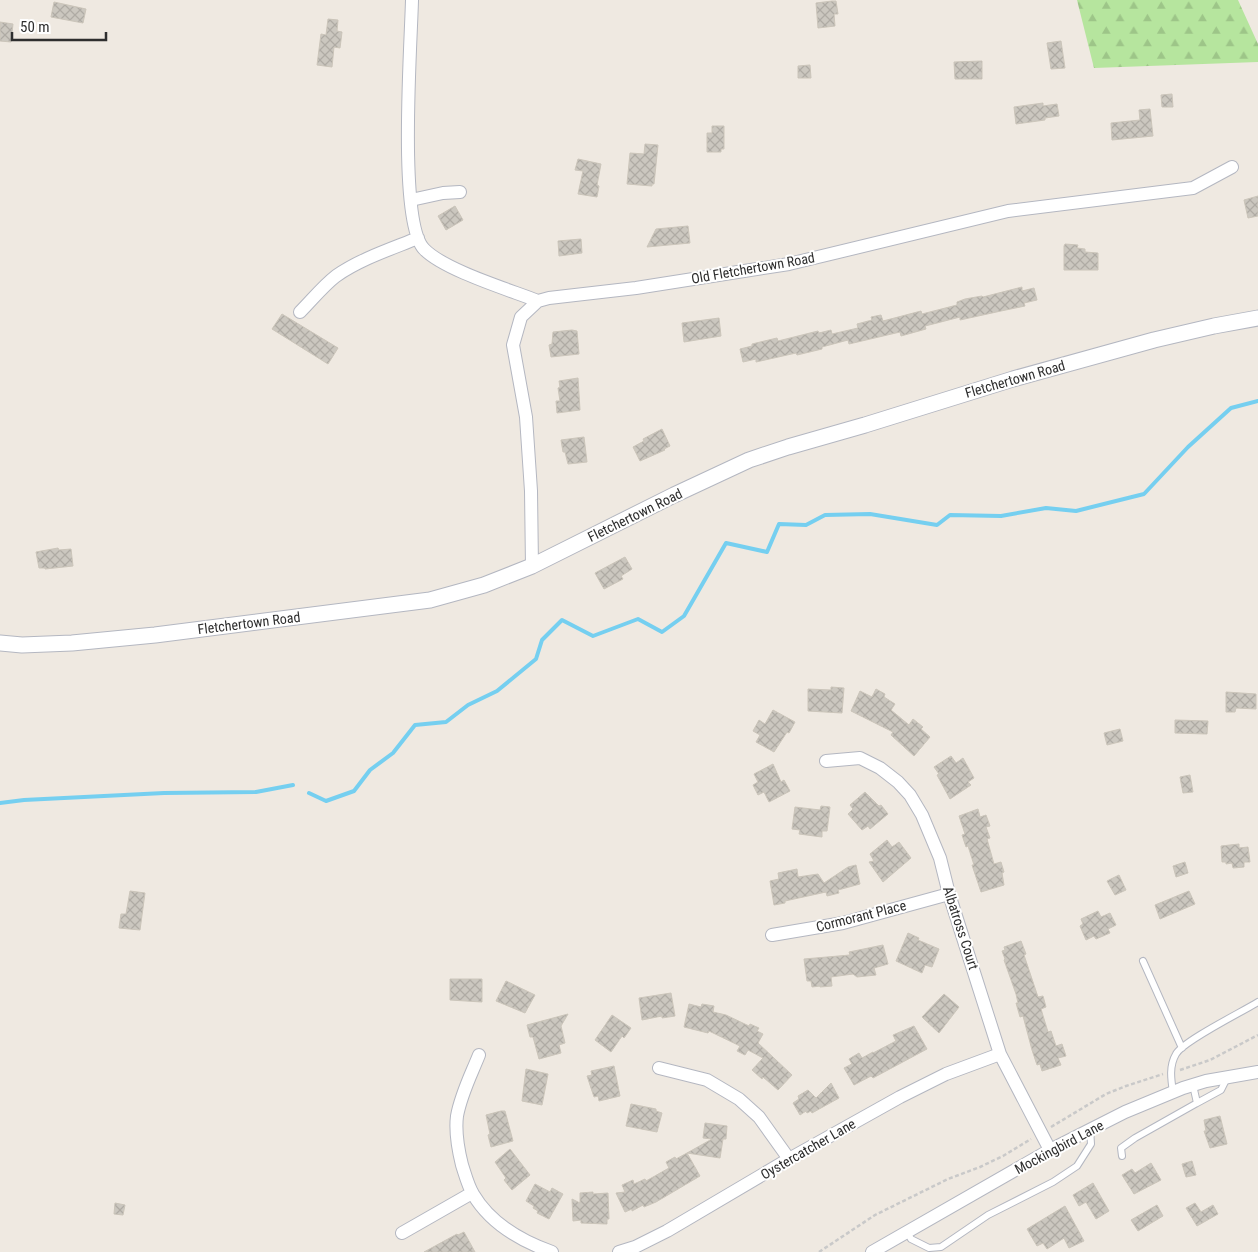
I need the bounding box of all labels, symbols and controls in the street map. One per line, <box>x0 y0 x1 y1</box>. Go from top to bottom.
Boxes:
scale bar <box>12 10 106 42</box>
text: 50 m <box>20 18 50 36</box>
street label: Old Fletchertown Road <box>690 249 816 287</box>
street label: Fletchertown Road <box>963 357 1067 401</box>
street label: Fletchertown Road <box>585 485 685 545</box>
street label: Fletchertown Road <box>197 609 301 637</box>
street label: Albatross Court <box>940 884 982 972</box>
street label: Cormorant Place <box>814 897 908 935</box>
street label: Oystercatcher Lane <box>758 1115 859 1183</box>
street label: Mockingbird Lane <box>1012 1117 1107 1177</box>

